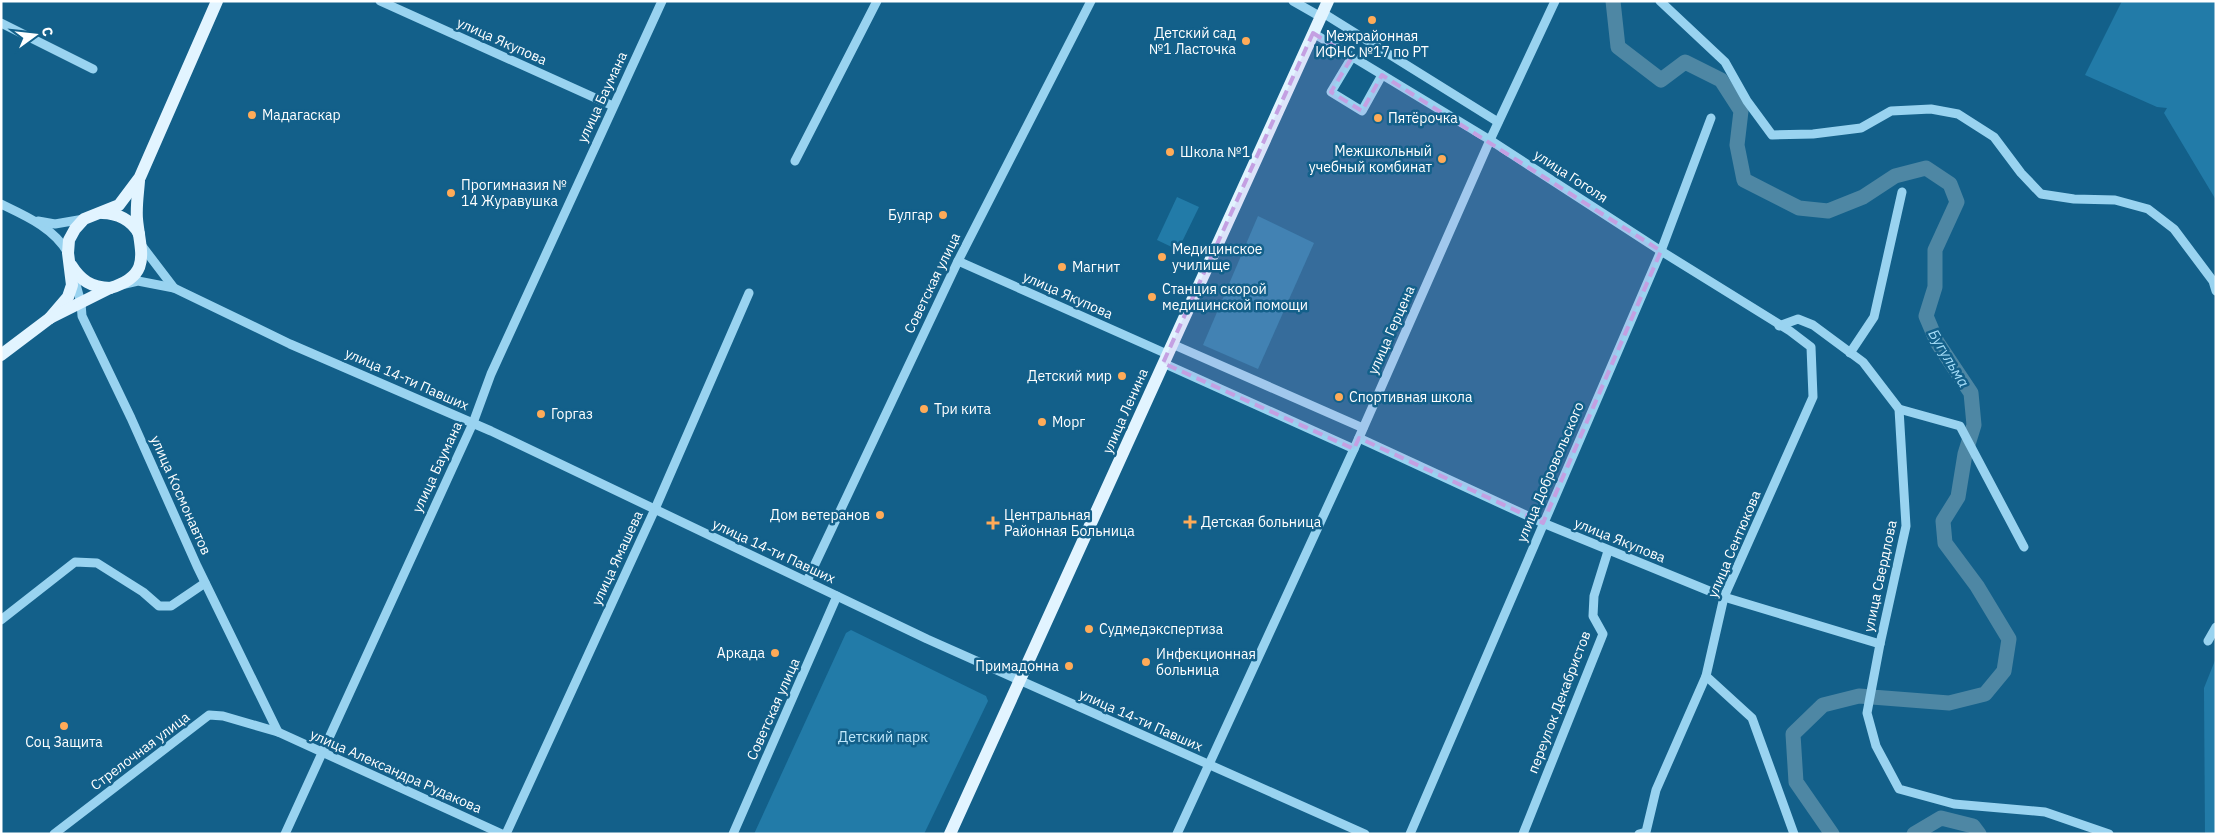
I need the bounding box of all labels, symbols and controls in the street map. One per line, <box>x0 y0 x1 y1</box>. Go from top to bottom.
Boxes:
north arrow <box>10 10 60 60</box>
street label: улица Якупова <box>454 13 550 69</box>
marker: Межрайонная ИФНС №17 по РТ <box>1366 14 1378 26</box>
place label: Детский сад №1 Ласточка <box>1149 24 1237 58</box>
text: С <box>38 25 57 38</box>
place label: Межрайонная ИФНС №17 по РТ <box>1315 27 1429 61</box>
marker: Детский сад №1 Ласточка <box>1240 35 1252 47</box>
street label: улица Баумана <box>573 48 631 145</box>
place label: Мадагаскар <box>262 106 341 124</box>
marker: Мадагаскар <box>246 109 258 121</box>
place label: Пятёрочка <box>1388 109 1458 127</box>
marker: Пятёрочка <box>1372 112 1384 124</box>
place label: Межшкольный учебный комбинат <box>1309 142 1432 176</box>
place label: Школа №1 <box>1180 143 1250 161</box>
street label: улица Гоголя <box>1531 145 1611 207</box>
marker: Школа №1 <box>1164 146 1176 158</box>
marker: Межшкольный учебный комбинат <box>1436 153 1448 165</box>
place label: Прогимназия № 14 Журавушка <box>461 176 567 210</box>
marker: Прогимназия № 14 Журавушка <box>445 187 457 199</box>
place label: Булгар <box>888 206 933 224</box>
marker: Булгар <box>937 209 949 221</box>
street label: Советская улица <box>900 229 964 336</box>
place label: Медицинское училище <box>1172 240 1263 274</box>
marker: Медицинское училище <box>1156 251 1168 263</box>
place label: Магнит <box>1072 258 1120 276</box>
marker: Магнит <box>1056 261 1068 273</box>
street label: улица Якупова <box>1020 267 1116 323</box>
place label: Станция скорой медицинской помощи <box>1162 280 1308 314</box>
street label: улица Герцена <box>1363 282 1419 377</box>
marker: Станция скорой медицинской помощи <box>1146 291 1158 303</box>
water label: Бугульма <box>1924 326 1974 391</box>
street label: улица 14-ти Павших <box>342 344 472 414</box>
street label: улица Ленина <box>1098 365 1152 456</box>
place label: Детский мир <box>1027 367 1112 385</box>
marker: Детский мир <box>1116 370 1128 382</box>
place label: Спортивная школа <box>1349 388 1473 406</box>
marker: Спортивная школа <box>1333 391 1345 403</box>
street label: улица Добровольского <box>1512 399 1588 545</box>
place label: Три кита <box>934 400 991 418</box>
marker: Три кита <box>918 403 930 415</box>
place label: Горгаз <box>551 405 593 423</box>
marker: Горгаз <box>535 408 547 420</box>
place label: Морг <box>1052 413 1085 431</box>
marker: Морг <box>1036 416 1048 428</box>
street label: улица Баумана <box>408 418 466 515</box>
street label: улица Космонавтов <box>147 432 215 558</box>
street label: улица Сентюкова <box>1703 487 1765 600</box>
place label: Дом ветеранов <box>770 506 870 524</box>
place label: Центральная Районная Больница <box>1004 506 1135 540</box>
street label: улица Ямашева <box>587 507 647 608</box>
marker: Дом ветеранов <box>874 509 886 521</box>
place label: Детская больница <box>1201 513 1322 531</box>
street label: улица Якупова <box>1572 514 1669 567</box>
street label: улица 14-ти Павших <box>710 515 838 587</box>
marker: Детская больница <box>1183 515 1197 529</box>
marker: Центральная Районная Больница <box>986 516 1000 530</box>
street label: улица Свердлова <box>1859 518 1901 634</box>
place label: Судмедэкспертиза <box>1099 620 1224 638</box>
marker: Судмедэкспертиза <box>1083 623 1095 635</box>
street label: переулок Декабристов <box>1523 628 1595 776</box>
place label: Аркада <box>717 644 766 662</box>
place label: Инфекционная больница <box>1156 645 1256 679</box>
marker: Аркада <box>769 647 781 659</box>
street label: Советская улица <box>742 655 804 763</box>
marker: Инфекционная больница <box>1140 656 1152 668</box>
place label: Примадонна <box>975 657 1060 675</box>
marker: Примадонна <box>1063 660 1075 672</box>
street label: улица 14-ти Павших <box>1076 685 1206 755</box>
street label: Стрелочная улица <box>87 707 194 794</box>
marker: Соц Защита <box>58 720 70 732</box>
street label: улица Александра Рудакова <box>307 725 485 817</box>
park label: Детский парк <box>838 728 928 746</box>
place label: Соц Защита <box>25 733 103 751</box>

